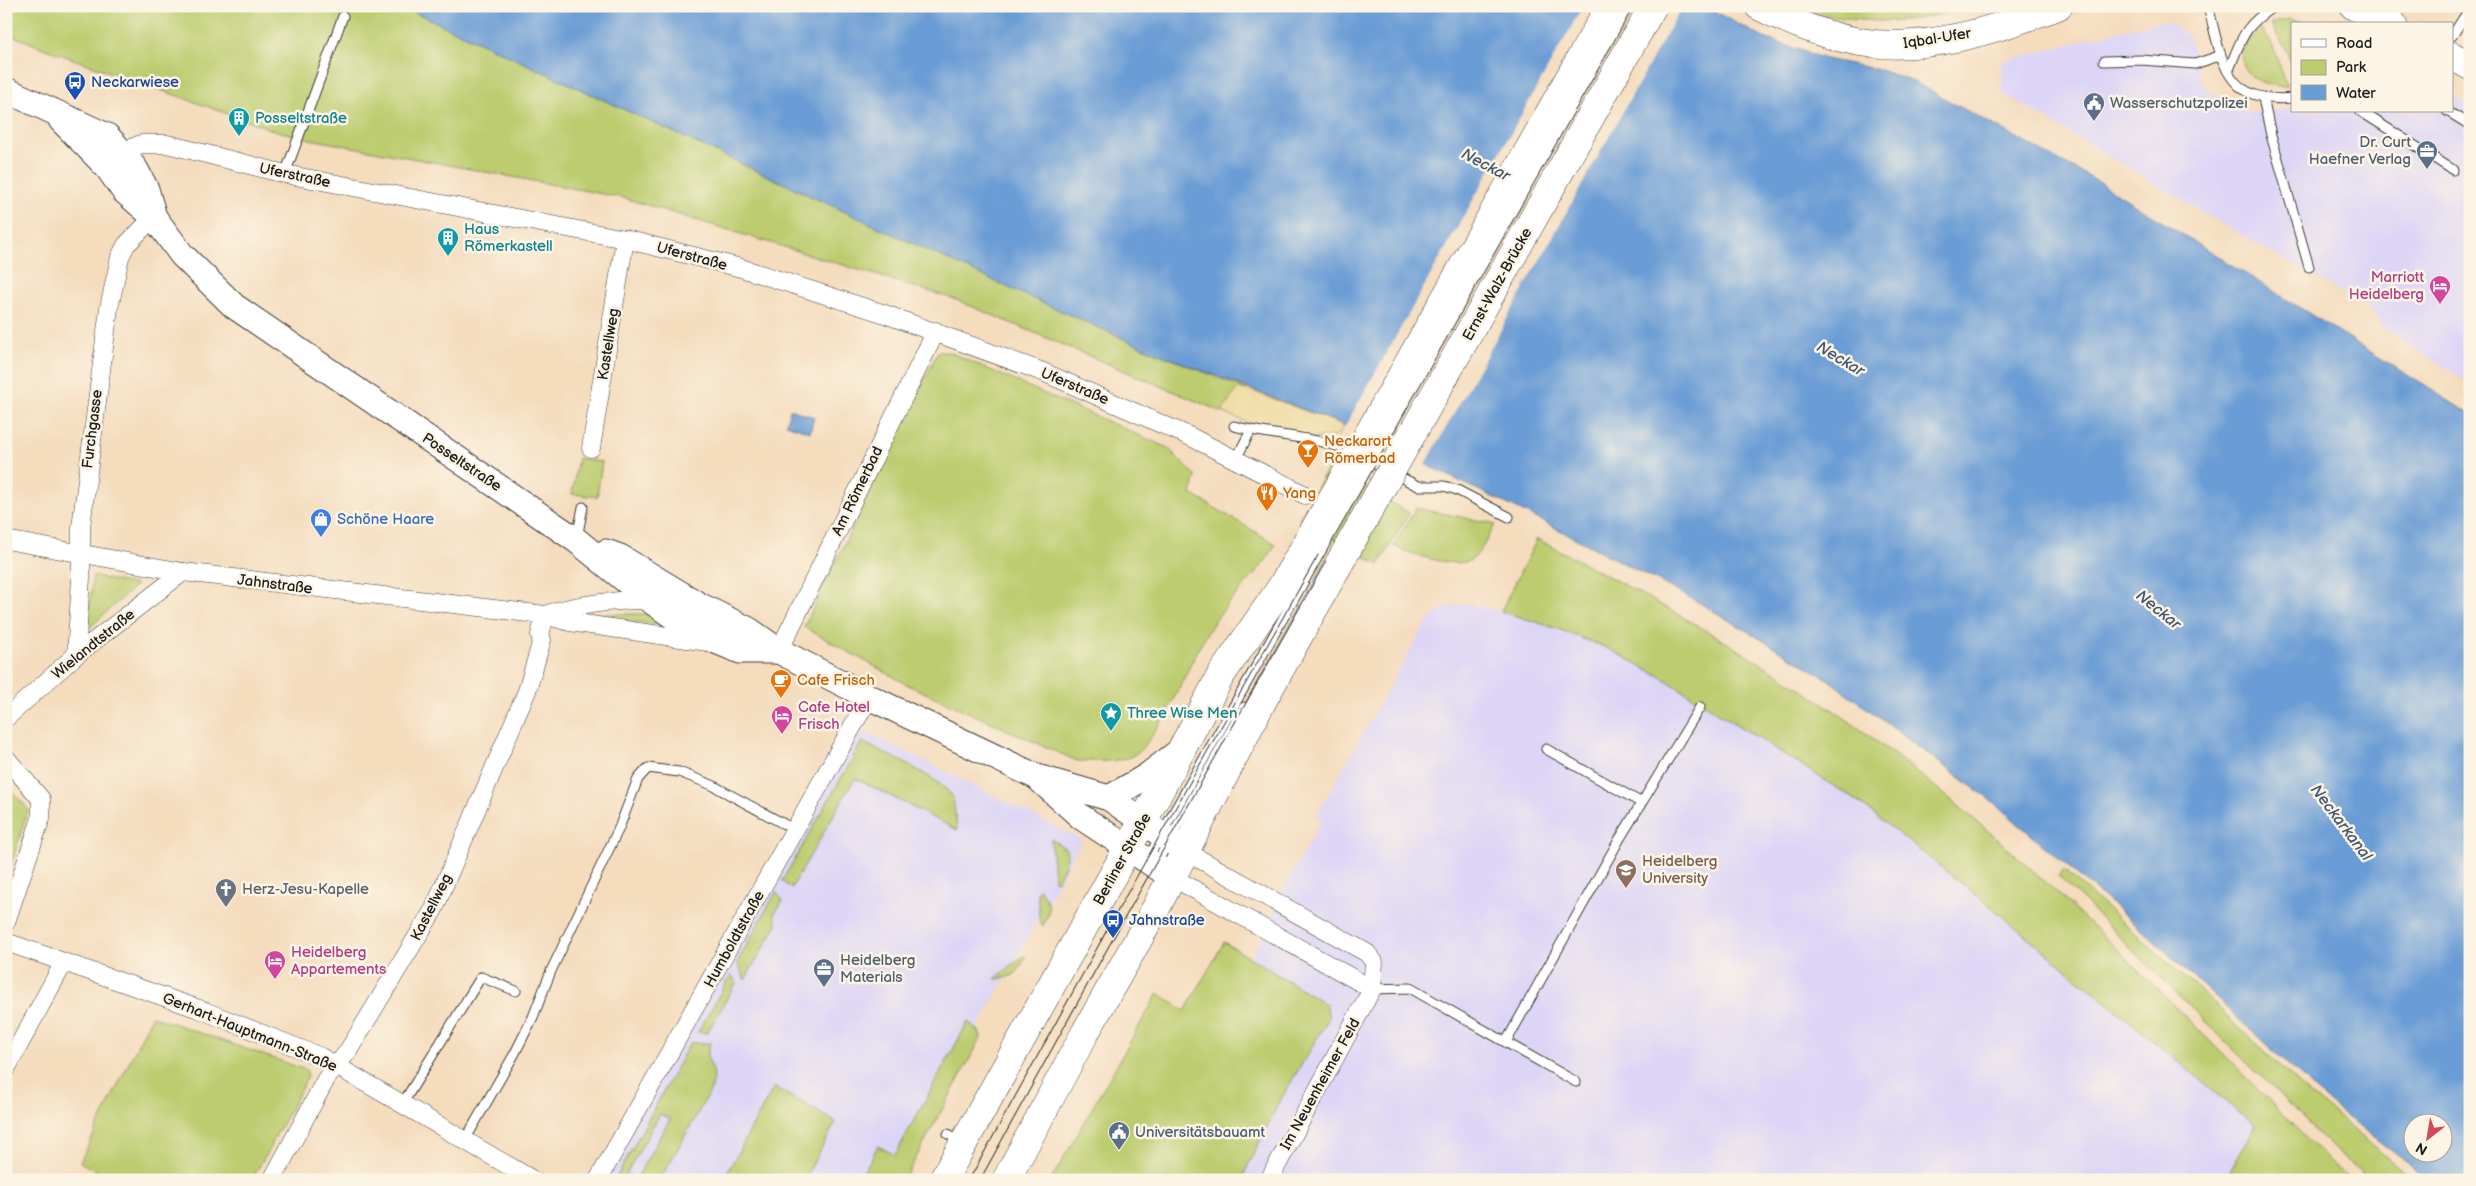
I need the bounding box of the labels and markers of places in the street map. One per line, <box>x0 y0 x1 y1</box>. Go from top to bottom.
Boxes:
bus stop icon: Neckarwiese <box>63 70 87 101</box>
place label: Neckarwiese <box>91 73 179 92</box>
public building icon: Wasserschutzpolizei <box>2082 91 2106 122</box>
place label: Wasserschutzpolizei <box>2110 94 2248 113</box>
building icon: Posseltstraße <box>227 106 251 137</box>
place label: Posseltstraße <box>255 109 347 128</box>
place label: Dr. Curt Haefner Verlag <box>2309 133 2411 169</box>
office icon: Dr. Curt Haefner Verlag <box>2415 139 2439 170</box>
place label: Haus Römerkastell <box>464 220 553 256</box>
building icon: Haus Römerkastell <box>436 226 460 257</box>
place label: Marriott Heidelberg <box>2349 268 2424 304</box>
hotel icon: Marriott Heidelberg <box>2428 274 2452 305</box>
place label: Neckarort Römerbad <box>1324 432 1395 468</box>
bar icon: Neckarort Römerbad <box>1296 438 1320 469</box>
restaurant icon: Yang <box>1255 481 1279 512</box>
place label: Yang <box>1282 484 1316 503</box>
shop icon: Schöne Haare <box>309 507 333 538</box>
place label: Schöne Haare <box>337 510 434 529</box>
cafe icon: Cafe Frisch <box>769 668 793 699</box>
place label: Cafe Frisch <box>797 671 875 690</box>
place label: Cafe Hotel Frisch <box>798 698 870 734</box>
place icon: Three Wise Men <box>1099 701 1123 732</box>
hotel icon: Cafe Hotel Frisch <box>770 704 794 735</box>
place label: Three Wise Men <box>1127 704 1237 723</box>
place label: Heidelberg University <box>1642 852 1717 888</box>
school or university icon: Heidelberg University <box>1614 858 1638 889</box>
church icon: Herz-Jesu-Kapelle <box>214 877 238 908</box>
place label: Herz-Jesu-Kapelle <box>242 880 369 899</box>
bus stop icon: Jahnstraße <box>1101 908 1125 939</box>
place label: Jahnstraße <box>1129 911 1205 930</box>
place label: Heidelberg Appartements <box>291 943 387 979</box>
hotel icon: Heidelberg Appartements <box>263 949 287 980</box>
place label: Heidelberg Materials <box>840 951 915 987</box>
office icon: Heidelberg Materials <box>812 957 836 988</box>
public building icon: Universitätsbauamt <box>1107 1120 1131 1151</box>
place label: Universitätsbauamt <box>1135 1123 1265 1142</box>

